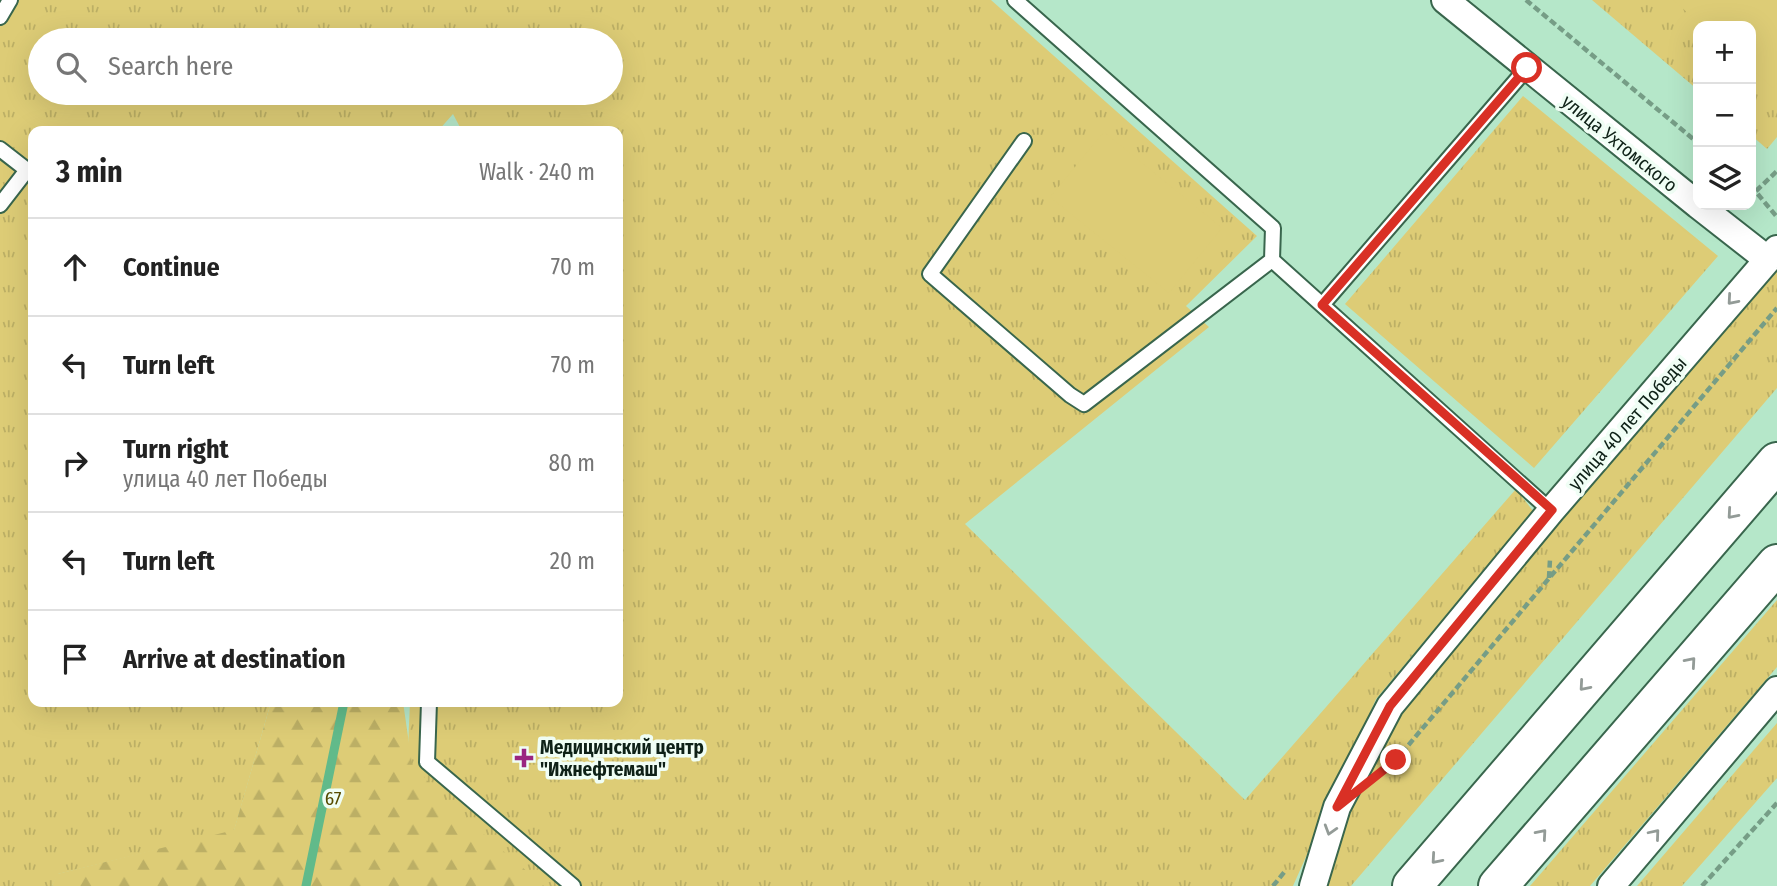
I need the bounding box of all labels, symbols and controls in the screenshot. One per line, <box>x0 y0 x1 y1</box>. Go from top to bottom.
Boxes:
map controls <box>1693 21 1756 210</box>
button: + <box>1693 21 1756 84</box>
search box <box>28 28 623 105</box>
icon: search <box>52 48 90 86</box>
text: Search here <box>108 51 233 82</box>
route start <box>1511 52 1542 83</box>
button: − <box>1693 84 1756 147</box>
street label: улица Ухтомского <box>1557 90 1682 197</box>
button: layers <box>1693 147 1756 210</box>
text: 3 min <box>56 154 123 190</box>
text: Walk · 240 m <box>479 158 595 186</box>
icon: ahead <box>56 248 94 286</box>
text: Continue <box>123 252 220 283</box>
text: 70 m <box>551 253 595 281</box>
one-way arrow <box>1728 292 1740 305</box>
icon: left <box>56 346 94 384</box>
text: Turn left <box>123 350 215 381</box>
text: 70 m <box>551 351 595 379</box>
street label: улица 40 лет Победы <box>1563 352 1692 495</box>
text: Turn right <box>123 434 229 465</box>
icon: right <box>56 444 94 482</box>
text: 80 m <box>548 449 595 477</box>
text: улица 40 лет Победы <box>123 465 328 493</box>
one-way arrow <box>1728 506 1741 519</box>
icon: left <box>56 542 94 580</box>
text: Turn left <box>123 546 215 577</box>
text: 20 m <box>550 547 595 575</box>
icon: arrive <box>56 640 94 678</box>
text: Arrive at destination <box>123 644 346 675</box>
one-way arrow <box>1683 658 1695 671</box>
one-way arrow <box>1580 678 1592 691</box>
place label: Медицинский центр "Ижнефтемаш" <box>540 736 704 781</box>
route end <box>1380 744 1411 775</box>
marker: Медицинский центр "Ижнефтемаш" <box>514 748 534 768</box>
park label: 67 <box>325 787 342 810</box>
one-way arrow <box>1324 824 1339 836</box>
one-way arrow <box>1647 829 1659 842</box>
one-way arrow <box>1534 830 1546 843</box>
one-way arrow <box>1432 851 1444 864</box>

